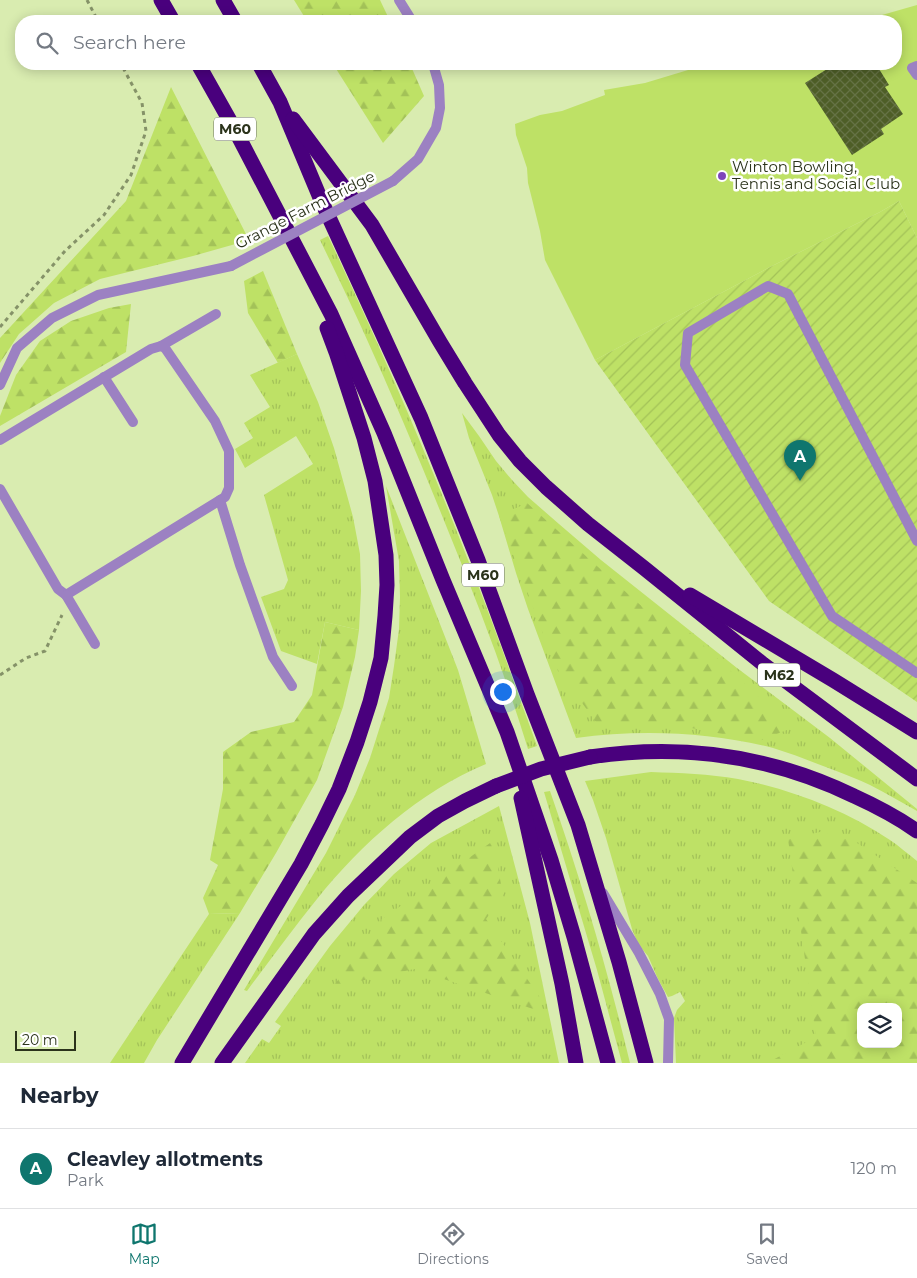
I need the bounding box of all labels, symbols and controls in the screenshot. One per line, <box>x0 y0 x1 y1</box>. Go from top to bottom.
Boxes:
search box <box>15 15 902 70</box>
icon: search <box>33 29 61 57</box>
text: Search here <box>73 31 186 54</box>
road number: M60 <box>214 118 256 140</box>
place label: Winton Bowling, Tennis and Social Club <box>732 157 900 193</box>
street label: Grange Farm Bridge <box>232 166 378 253</box>
marker: Winton Bowling, Tennis and Social Club <box>716 170 728 182</box>
pin: A <box>784 440 816 481</box>
road number: M60 <box>462 564 504 586</box>
road number: M62 <box>758 664 800 686</box>
your location <box>490 679 516 705</box>
map controls <box>857 1003 902 1048</box>
button: layers <box>857 1003 902 1048</box>
scale bar <box>15 1028 76 1051</box>
text: 20 m <box>22 1031 58 1049</box>
text: Nearby <box>20 1083 99 1108</box>
text: Cleavley allotments <box>67 1148 263 1171</box>
text: A <box>30 1159 42 1178</box>
text: 120 m <box>850 1159 897 1178</box>
text: Park <box>67 1171 104 1190</box>
tab: Map <box>129 1220 160 1268</box>
tab: Directions <box>417 1220 489 1268</box>
tab: Saved <box>746 1220 788 1268</box>

